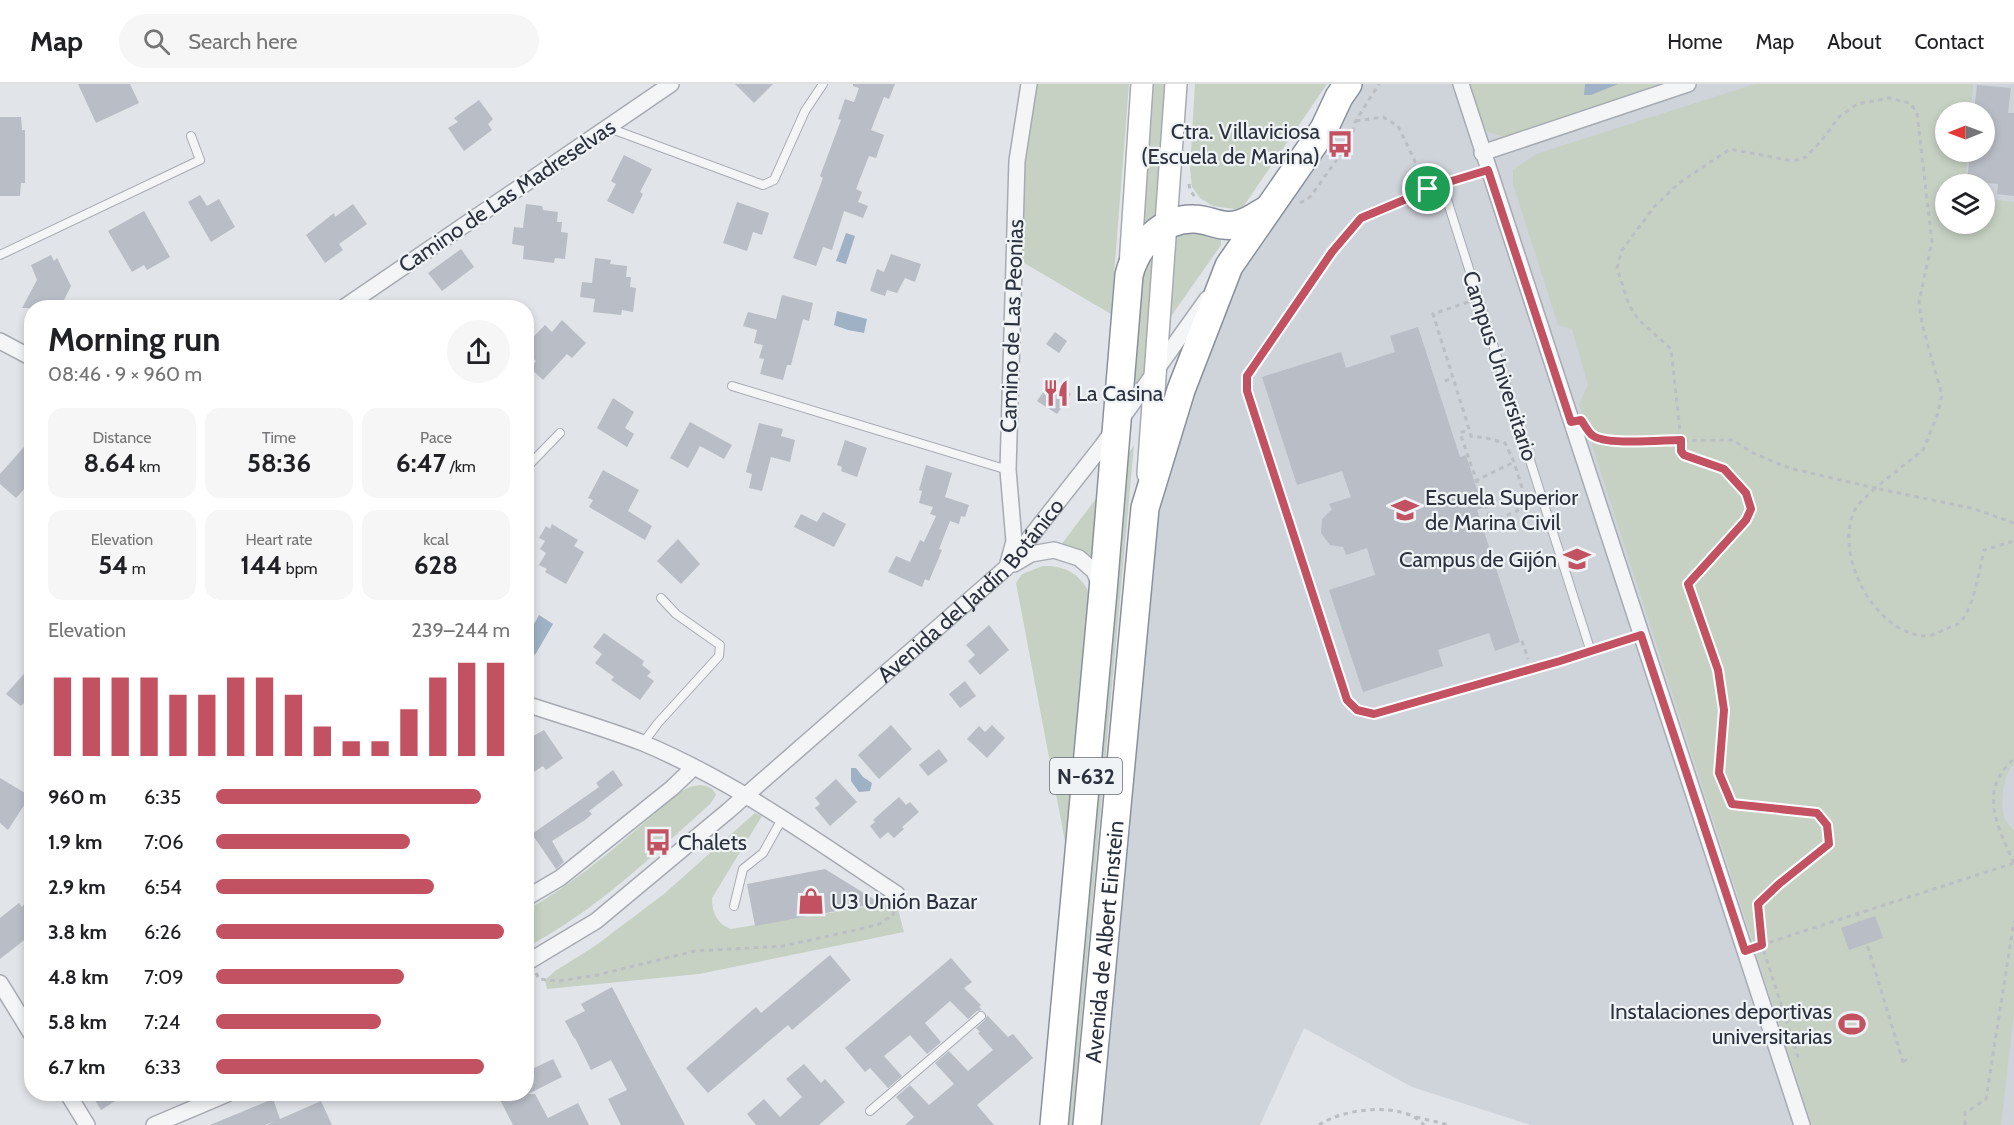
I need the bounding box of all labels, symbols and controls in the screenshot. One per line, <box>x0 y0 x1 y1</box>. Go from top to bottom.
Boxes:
search box <box>119 14 539 68</box>
text: Map <box>30 24 83 58</box>
icon: search <box>140 25 173 58</box>
text: Search here <box>188 28 297 55</box>
text: Home <box>1667 29 1723 54</box>
text: Map <box>1756 29 1794 54</box>
text: About <box>1827 29 1881 54</box>
text: Contact <box>1914 29 1984 54</box>
north arrow <box>1935 102 1995 162</box>
map controls <box>1935 102 1995 234</box>
street label: Camino de Las Madreselvas <box>393 113 621 279</box>
place label: Ctra. Villaviciosa (Escuela de Marina) <box>1141 118 1320 170</box>
bus stop icon: Ctra. Villaviciosa (Escuela de Marina) <box>1325 129 1355 159</box>
pin <box>1402 163 1453 214</box>
icon: arrive <box>1411 172 1444 205</box>
button: layers <box>1935 174 1995 234</box>
street label: Camino de Las Peonias <box>995 219 1029 433</box>
street label: Campus Universitario <box>1457 268 1543 464</box>
text: Morning run <box>48 319 220 359</box>
button: share <box>447 320 510 383</box>
text: 08:46 · 9 × 960 m <box>48 362 202 386</box>
restaurant icon: La Casina <box>1041 378 1071 408</box>
place label: La Casina <box>1076 380 1164 407</box>
text: Distance <box>93 428 151 447</box>
text: Time <box>262 428 296 447</box>
text: Pace <box>420 428 452 447</box>
text: 8.64 <box>83 447 136 479</box>
text: 58:36 <box>247 447 311 479</box>
text: 6:47 <box>396 447 446 479</box>
text: km <box>136 457 161 476</box>
text: /km <box>446 457 476 476</box>
place label: Escuela Superior de Marina Civil <box>1425 484 1578 536</box>
street label: Avenida del Jardín Botánico <box>872 493 1069 688</box>
school or university icon: Escuela Superior de Marina Civil <box>1390 495 1420 525</box>
text: Elevation <box>91 530 153 549</box>
text: Heart rate <box>246 530 312 549</box>
text: kcal <box>423 530 449 549</box>
school or university icon: Campus de Gijón <box>1562 544 1592 574</box>
place label: Campus de Gijón <box>1399 546 1557 573</box>
text: 54 <box>98 549 128 581</box>
text: 144 <box>240 549 282 581</box>
text: 628 <box>414 549 458 581</box>
text: m <box>128 559 146 578</box>
text: bpm <box>282 559 318 578</box>
text: Elevation <box>48 618 126 642</box>
text: 239–244 m <box>411 618 510 642</box>
road number: N-632 <box>1050 758 1122 794</box>
text: 960 m <box>48 785 106 809</box>
text: 6:35 <box>144 785 181 809</box>
street label: Avenida de Albert Einstein <box>1079 819 1129 1064</box>
bus stop icon: Chalets <box>643 827 673 857</box>
place label: Chalets <box>678 829 747 856</box>
text: 1.9 km <box>48 830 102 854</box>
text: 7:06 <box>144 830 184 854</box>
text: 2.9 km <box>48 875 106 899</box>
text: 6:54 <box>144 875 182 899</box>
shop icon: U3 Unión Bazar <box>796 886 826 916</box>
place label: U3 Unión Bazar <box>831 888 977 915</box>
text: 3.8 km <box>48 920 107 944</box>
text: 6:26 <box>144 920 181 944</box>
text: 4.8 km <box>48 965 109 989</box>
text: 7:09 <box>144 965 184 989</box>
place label: Instalaciones deportivas universitarias <box>1610 998 1832 1050</box>
sports icon: Instalaciones deportivas universitarias <box>1837 1009 1867 1039</box>
text: 5.8 km <box>48 1010 107 1034</box>
text: 7:24 <box>144 1010 180 1034</box>
text: 6.7 km <box>48 1055 105 1079</box>
text: 6:33 <box>144 1055 181 1079</box>

